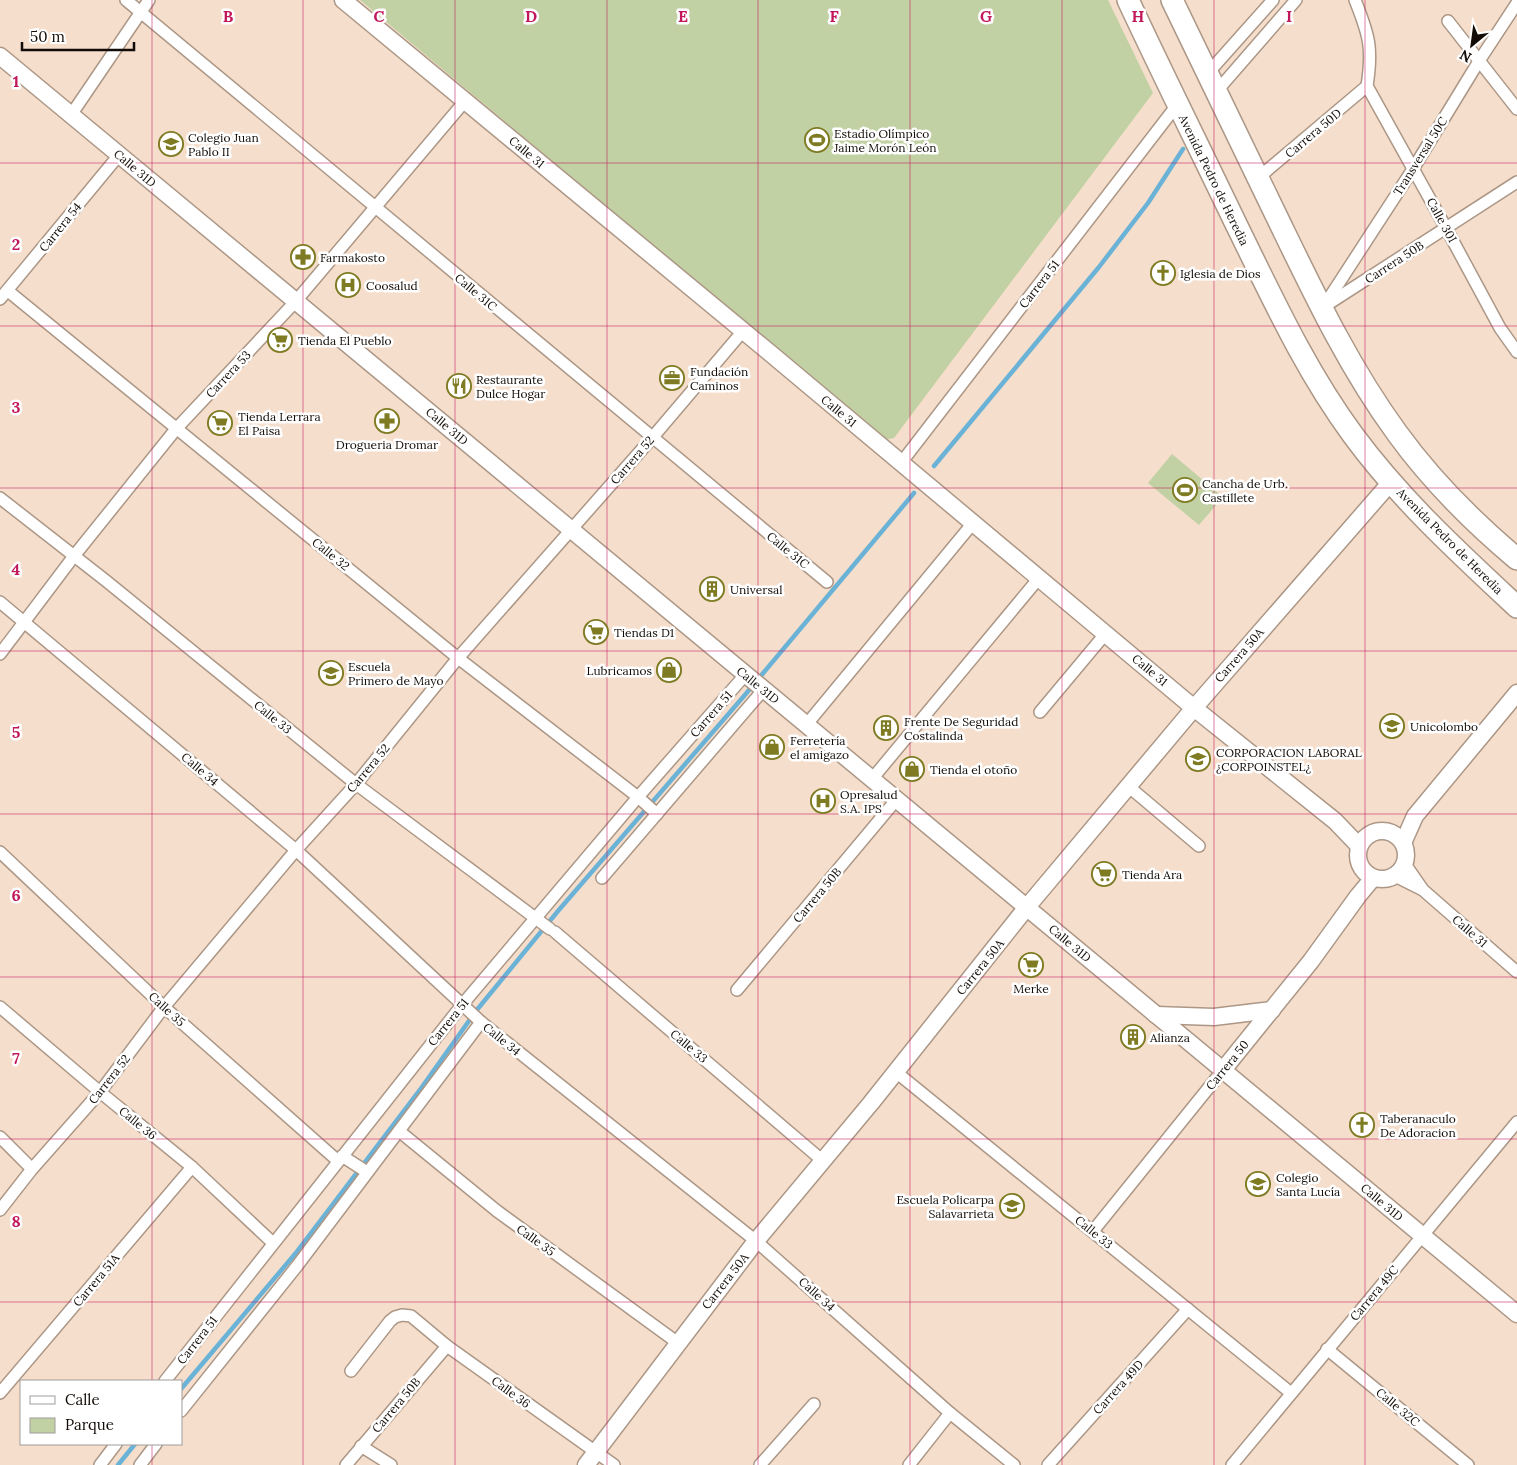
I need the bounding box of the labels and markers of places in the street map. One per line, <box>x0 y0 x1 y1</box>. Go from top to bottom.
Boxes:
place label: Estadio Olímpico Jaime Morón León <box>833 126 936 155</box>
sports icon: Estadio Olímpico Jaime Morón León <box>804 127 830 153</box>
place label: Colegio Juan Pablo II <box>188 130 259 159</box>
school or university icon: Colegio Juan Pablo II <box>158 131 184 157</box>
pharmacy icon: Farmakosto <box>290 244 316 270</box>
place label: Farmakosto <box>320 250 385 265</box>
church icon: Iglesia de Dios <box>1150 260 1176 286</box>
place label: Iglesia de Dios <box>1180 266 1261 281</box>
hospital icon: Coosalud <box>335 272 361 298</box>
place label: Coosalud <box>366 278 418 293</box>
supermarket icon: Tienda El Pueblo <box>267 327 293 353</box>
place label: Tienda El Pueblo <box>298 333 391 348</box>
place label: Fundación Caminos <box>690 364 748 393</box>
office icon: Fundación Caminos <box>659 365 685 391</box>
place label: Restaurante Dulce Hogar <box>476 372 546 401</box>
restaurant icon: Restaurante Dulce Hogar <box>446 373 472 399</box>
pharmacy icon: Drogueria Dromar <box>374 408 400 434</box>
place label: Tienda Lerrara El Paisa <box>238 409 321 438</box>
supermarket icon: Tienda Lerrara El Paisa <box>207 410 233 436</box>
place label: Drogueria Dromar <box>336 437 439 452</box>
place label: Cancha de Urb. Castillete <box>1202 476 1288 505</box>
sports icon: Cancha de Urb. Castillete <box>1172 477 1198 503</box>
building icon: Universal <box>699 576 725 602</box>
place label: Universal <box>730 582 782 597</box>
supermarket icon: Tiendas D1 <box>583 619 609 645</box>
place label: Tiendas D1 <box>614 625 674 640</box>
shop icon: Lubricamos <box>656 657 682 683</box>
place label: Escuela Primero de Mayo <box>348 659 444 688</box>
school or university icon: Escuela Primero de Mayo <box>318 660 344 686</box>
place label: Lubricamos <box>586 663 652 678</box>
school or university icon: Unicolombo <box>1379 713 1405 739</box>
place label: Frente De Seguridad Costalinda <box>904 714 1018 743</box>
building icon: Frente De Seguridad Costalinda <box>873 715 899 741</box>
place label: Unicolombo <box>1410 719 1478 734</box>
place label: Ferretería el amigazo <box>790 733 849 762</box>
shop icon: Ferretería el amigazo <box>759 734 785 760</box>
place label: CORPORACION LABORAL ¿CORPOINSTEL¿ <box>1216 745 1362 774</box>
school or university icon: CORPORACION LABORAL ¿CORPOINSTEL¿ <box>1185 746 1211 772</box>
shop icon: Tienda el otoño <box>899 756 925 782</box>
place label: Tienda el otoño <box>930 762 1017 777</box>
place label: Opresalud S.A. IPS <box>840 787 898 816</box>
hospital icon: Opresalud S.A. IPS <box>810 788 836 814</box>
supermarket icon: Tienda Ara <box>1091 861 1117 887</box>
place label: Tienda Ara <box>1122 867 1182 882</box>
supermarket icon: Merke <box>1018 952 1044 978</box>
place label: Merke <box>1013 981 1049 996</box>
building icon: Alianza <box>1120 1024 1146 1050</box>
place label: Alianza <box>1149 1030 1190 1045</box>
place label: Taberanaculo De Adoracion <box>1380 1111 1456 1140</box>
church icon: Taberanaculo De Adoracion <box>1349 1112 1375 1138</box>
place label: Colegio Santa Lucía <box>1276 1170 1340 1199</box>
school or university icon: Colegio Santa Lucía <box>1245 1171 1271 1197</box>
place label: Escuela Policarpa Salavarrieta <box>896 1192 994 1221</box>
school or university icon: Escuela Policarpa Salavarrieta <box>999 1193 1025 1219</box>

